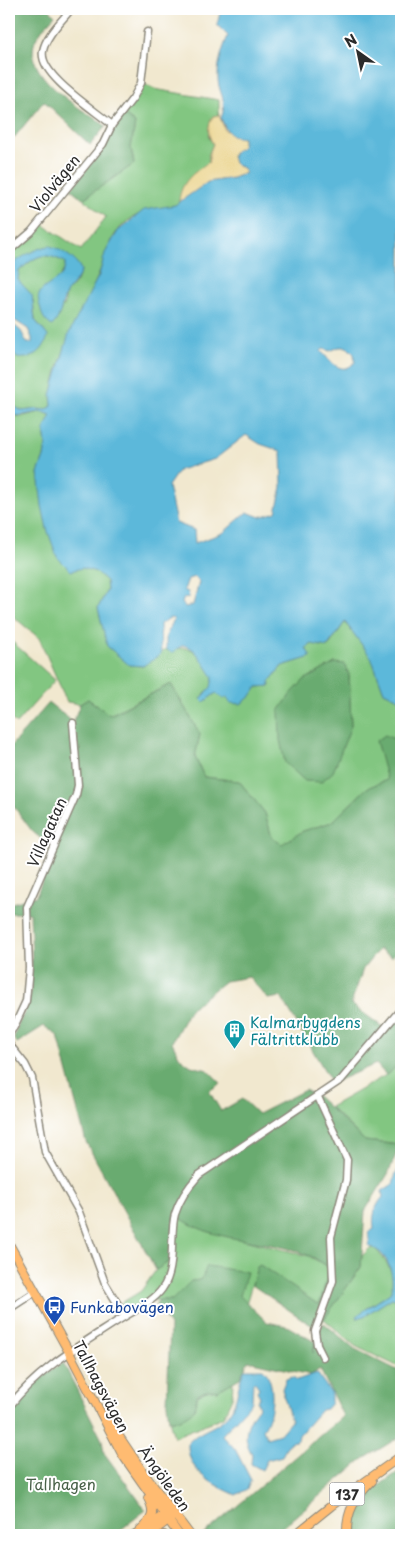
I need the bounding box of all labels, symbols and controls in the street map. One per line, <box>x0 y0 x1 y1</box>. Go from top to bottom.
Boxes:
north arrow <box>332 28 382 78</box>
text: N <box>340 29 361 53</box>
street label: Violvägen <box>23 149 85 217</box>
street label: Villagatan <box>20 793 72 871</box>
place label: Kalmarbygdens Fältrittklubb <box>250 1010 361 1050</box>
building icon: Kalmarbygdens Fältrittklubb <box>222 1018 246 1049</box>
bus stop icon: Funkabovägen <box>42 1294 66 1325</box>
place label: Funkabovägen <box>70 1295 174 1318</box>
street label: Tallhagsvägen <box>68 1336 136 1436</box>
street label: Ängöleden <box>133 1440 197 1516</box>
park label: Tallhagen <box>26 1472 96 1495</box>
road number: 137 <box>330 1482 364 1506</box>

